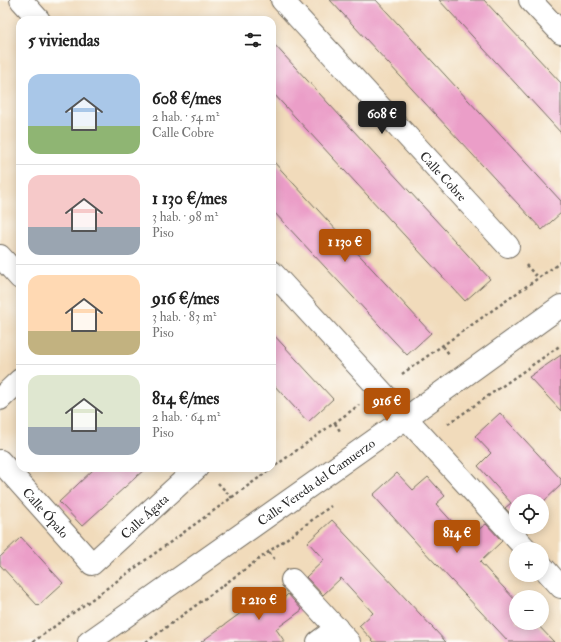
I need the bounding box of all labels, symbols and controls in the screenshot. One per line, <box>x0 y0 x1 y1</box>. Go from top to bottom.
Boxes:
icon: filters <box>242 29 264 51</box>
text: 5 viviendas <box>28 30 100 51</box>
text: 608 €/mes <box>152 88 221 109</box>
icon: home <box>60 90 108 138</box>
pin: 608 € <box>354 101 410 135</box>
text: 608 € <box>367 106 397 122</box>
text: 2 hab. · 54 m² <box>152 109 219 125</box>
text: Calle Cobre <box>152 125 214 141</box>
street label: Calle Cobre <box>416 148 470 205</box>
text: 1 130 €/mes <box>152 188 227 209</box>
icon: home <box>60 191 108 239</box>
text: 3 hab. · 98 m² <box>152 209 218 225</box>
text: Piso <box>152 225 174 241</box>
pin: 1 130 € <box>308 229 382 263</box>
text: 1 130 € <box>328 234 362 250</box>
text: 916 €/mes <box>152 288 219 309</box>
icon: home <box>60 291 108 339</box>
text: 3 hab. · 83 m² <box>152 309 216 325</box>
text: Piso <box>152 325 174 341</box>
text: 814 €/mes <box>152 388 219 409</box>
pin: 916 € <box>359 388 415 422</box>
icon: home <box>60 391 108 439</box>
text: 916 € <box>373 393 401 409</box>
text: 2 hab. · 64 m² <box>152 409 220 425</box>
text: Piso <box>152 425 174 441</box>
street label: Calle Vereda del Camuerzo <box>255 435 379 529</box>
street label: Calle Ópalo <box>19 485 72 541</box>
street label: Calle Ágata <box>118 491 173 543</box>
map controls <box>509 494 549 630</box>
button: locate <box>509 494 549 534</box>
pin: 814 € <box>429 520 485 554</box>
text: 814 € <box>443 525 471 541</box>
button: + <box>509 542 549 582</box>
pin: 1 210 € <box>222 587 296 621</box>
button: − <box>509 590 549 630</box>
text: 1 210 € <box>241 592 277 608</box>

